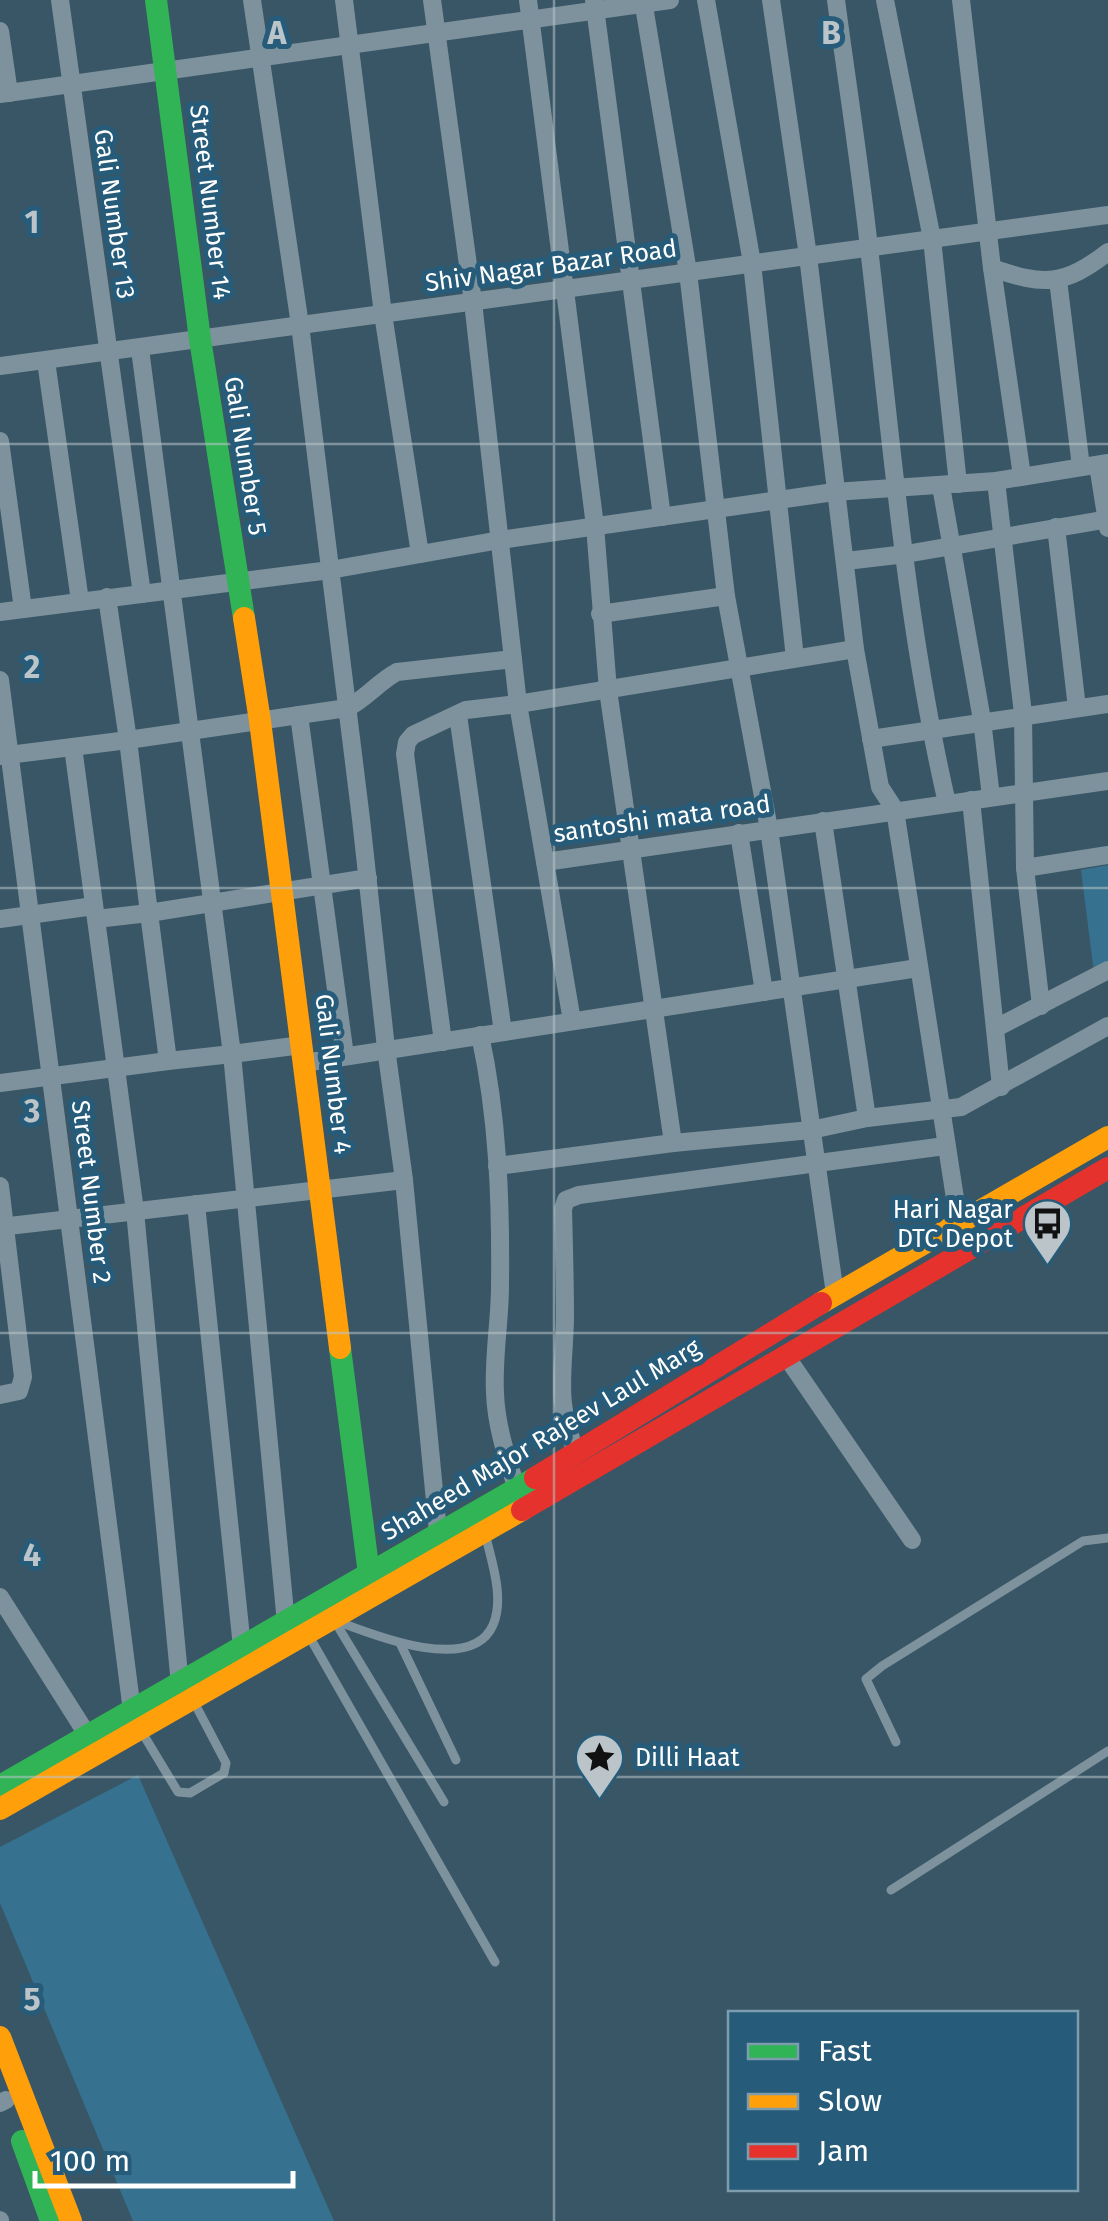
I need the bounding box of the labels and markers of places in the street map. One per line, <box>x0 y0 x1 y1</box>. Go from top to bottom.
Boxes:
place label: Hari Nagar DTC Depot <box>893 1195 1014 1254</box>
bus stop icon: Hari Nagar DTC Depot <box>1022 1198 1074 1266</box>
place icon: Dilli Haat <box>574 1732 626 1800</box>
place label: Dilli Haat <box>635 1743 741 1773</box>

